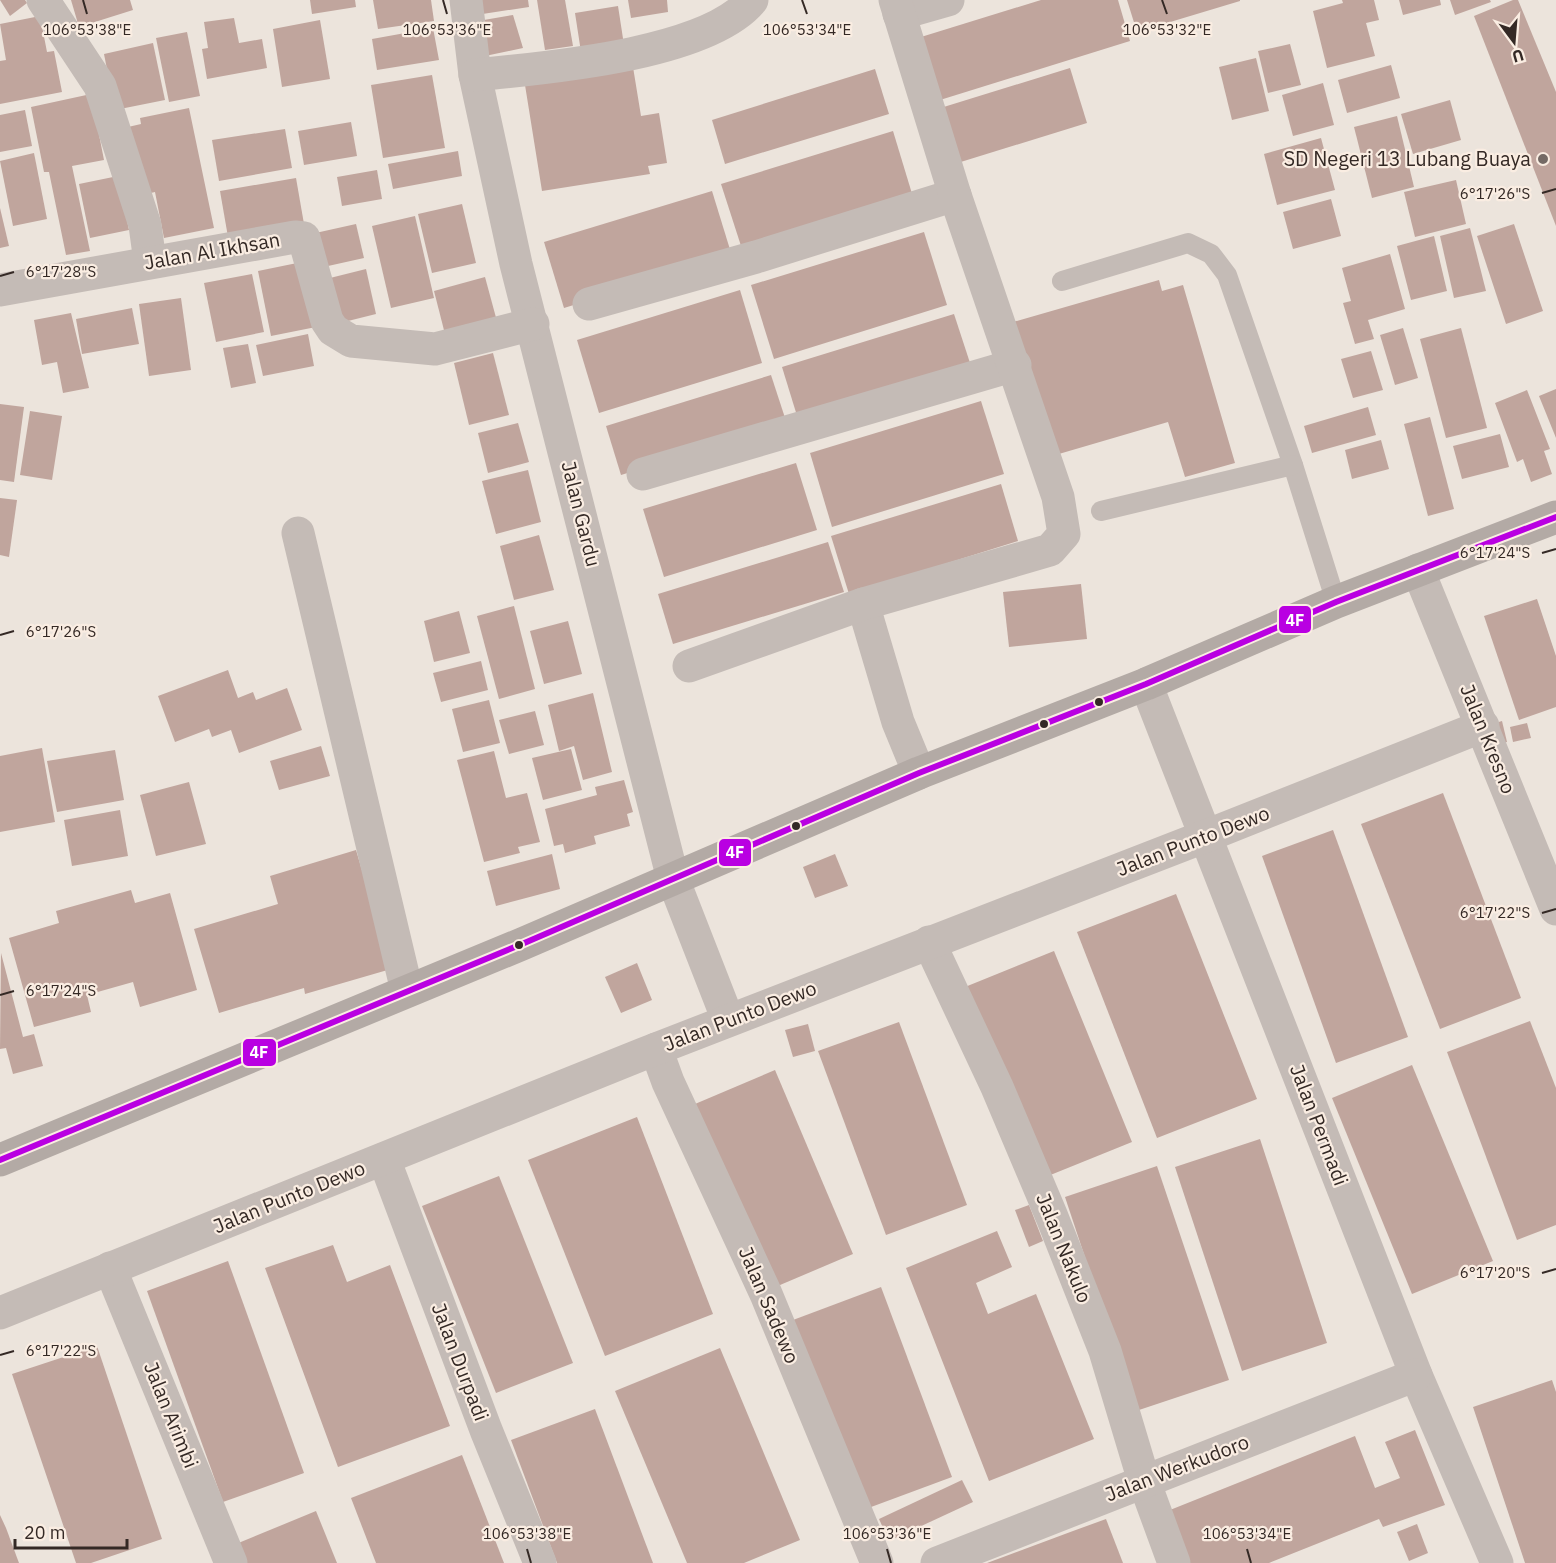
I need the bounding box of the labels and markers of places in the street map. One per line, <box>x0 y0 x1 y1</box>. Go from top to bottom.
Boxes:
place label: SD Negeri 13 Lubang Buaya <box>1283 145 1531 172</box>
marker: SD Negeri 13 Lubang Buaya <box>1536 152 1550 166</box>
unlabelled marker <box>1093 696 1105 708</box>
unlabelled marker <box>1038 718 1050 730</box>
unlabelled marker <box>790 820 802 832</box>
unlabelled marker <box>513 939 525 951</box>

